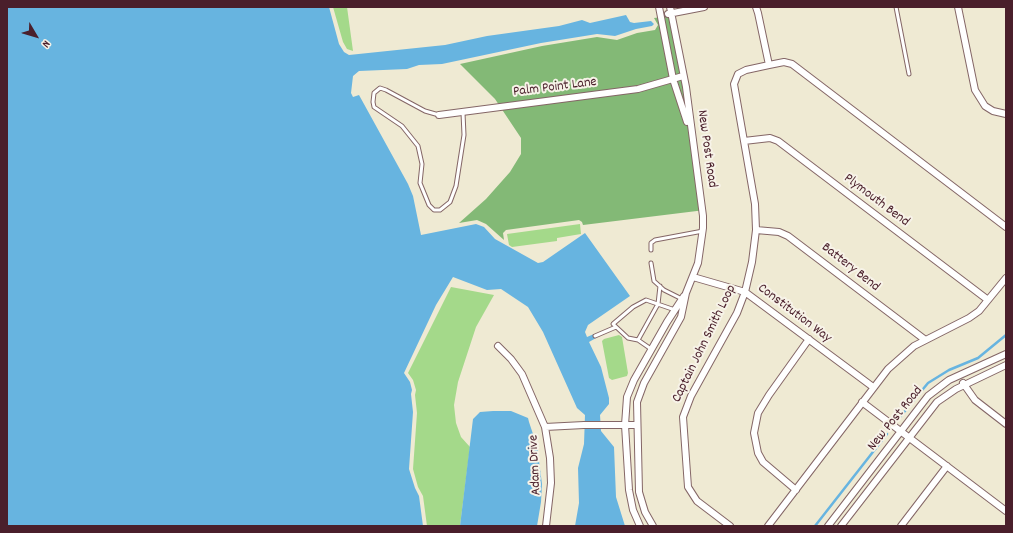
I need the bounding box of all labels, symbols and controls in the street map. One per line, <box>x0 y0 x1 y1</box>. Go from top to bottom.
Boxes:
north arrow <box>16 16 56 56</box>
text: N <box>37 36 53 50</box>
street label: Palm Point Lane <box>512 75 598 101</box>
street label: New Post Road <box>692 109 720 189</box>
street label: Plymouth Bend <box>840 171 912 231</box>
street label: Battery Bend <box>817 240 883 296</box>
street label: Constitution Way <box>754 281 834 347</box>
street label: Captain John Smith Loop <box>669 282 741 406</box>
street label: New Post Road <box>865 383 927 455</box>
street label: Adam Drive <box>526 434 546 496</box>

